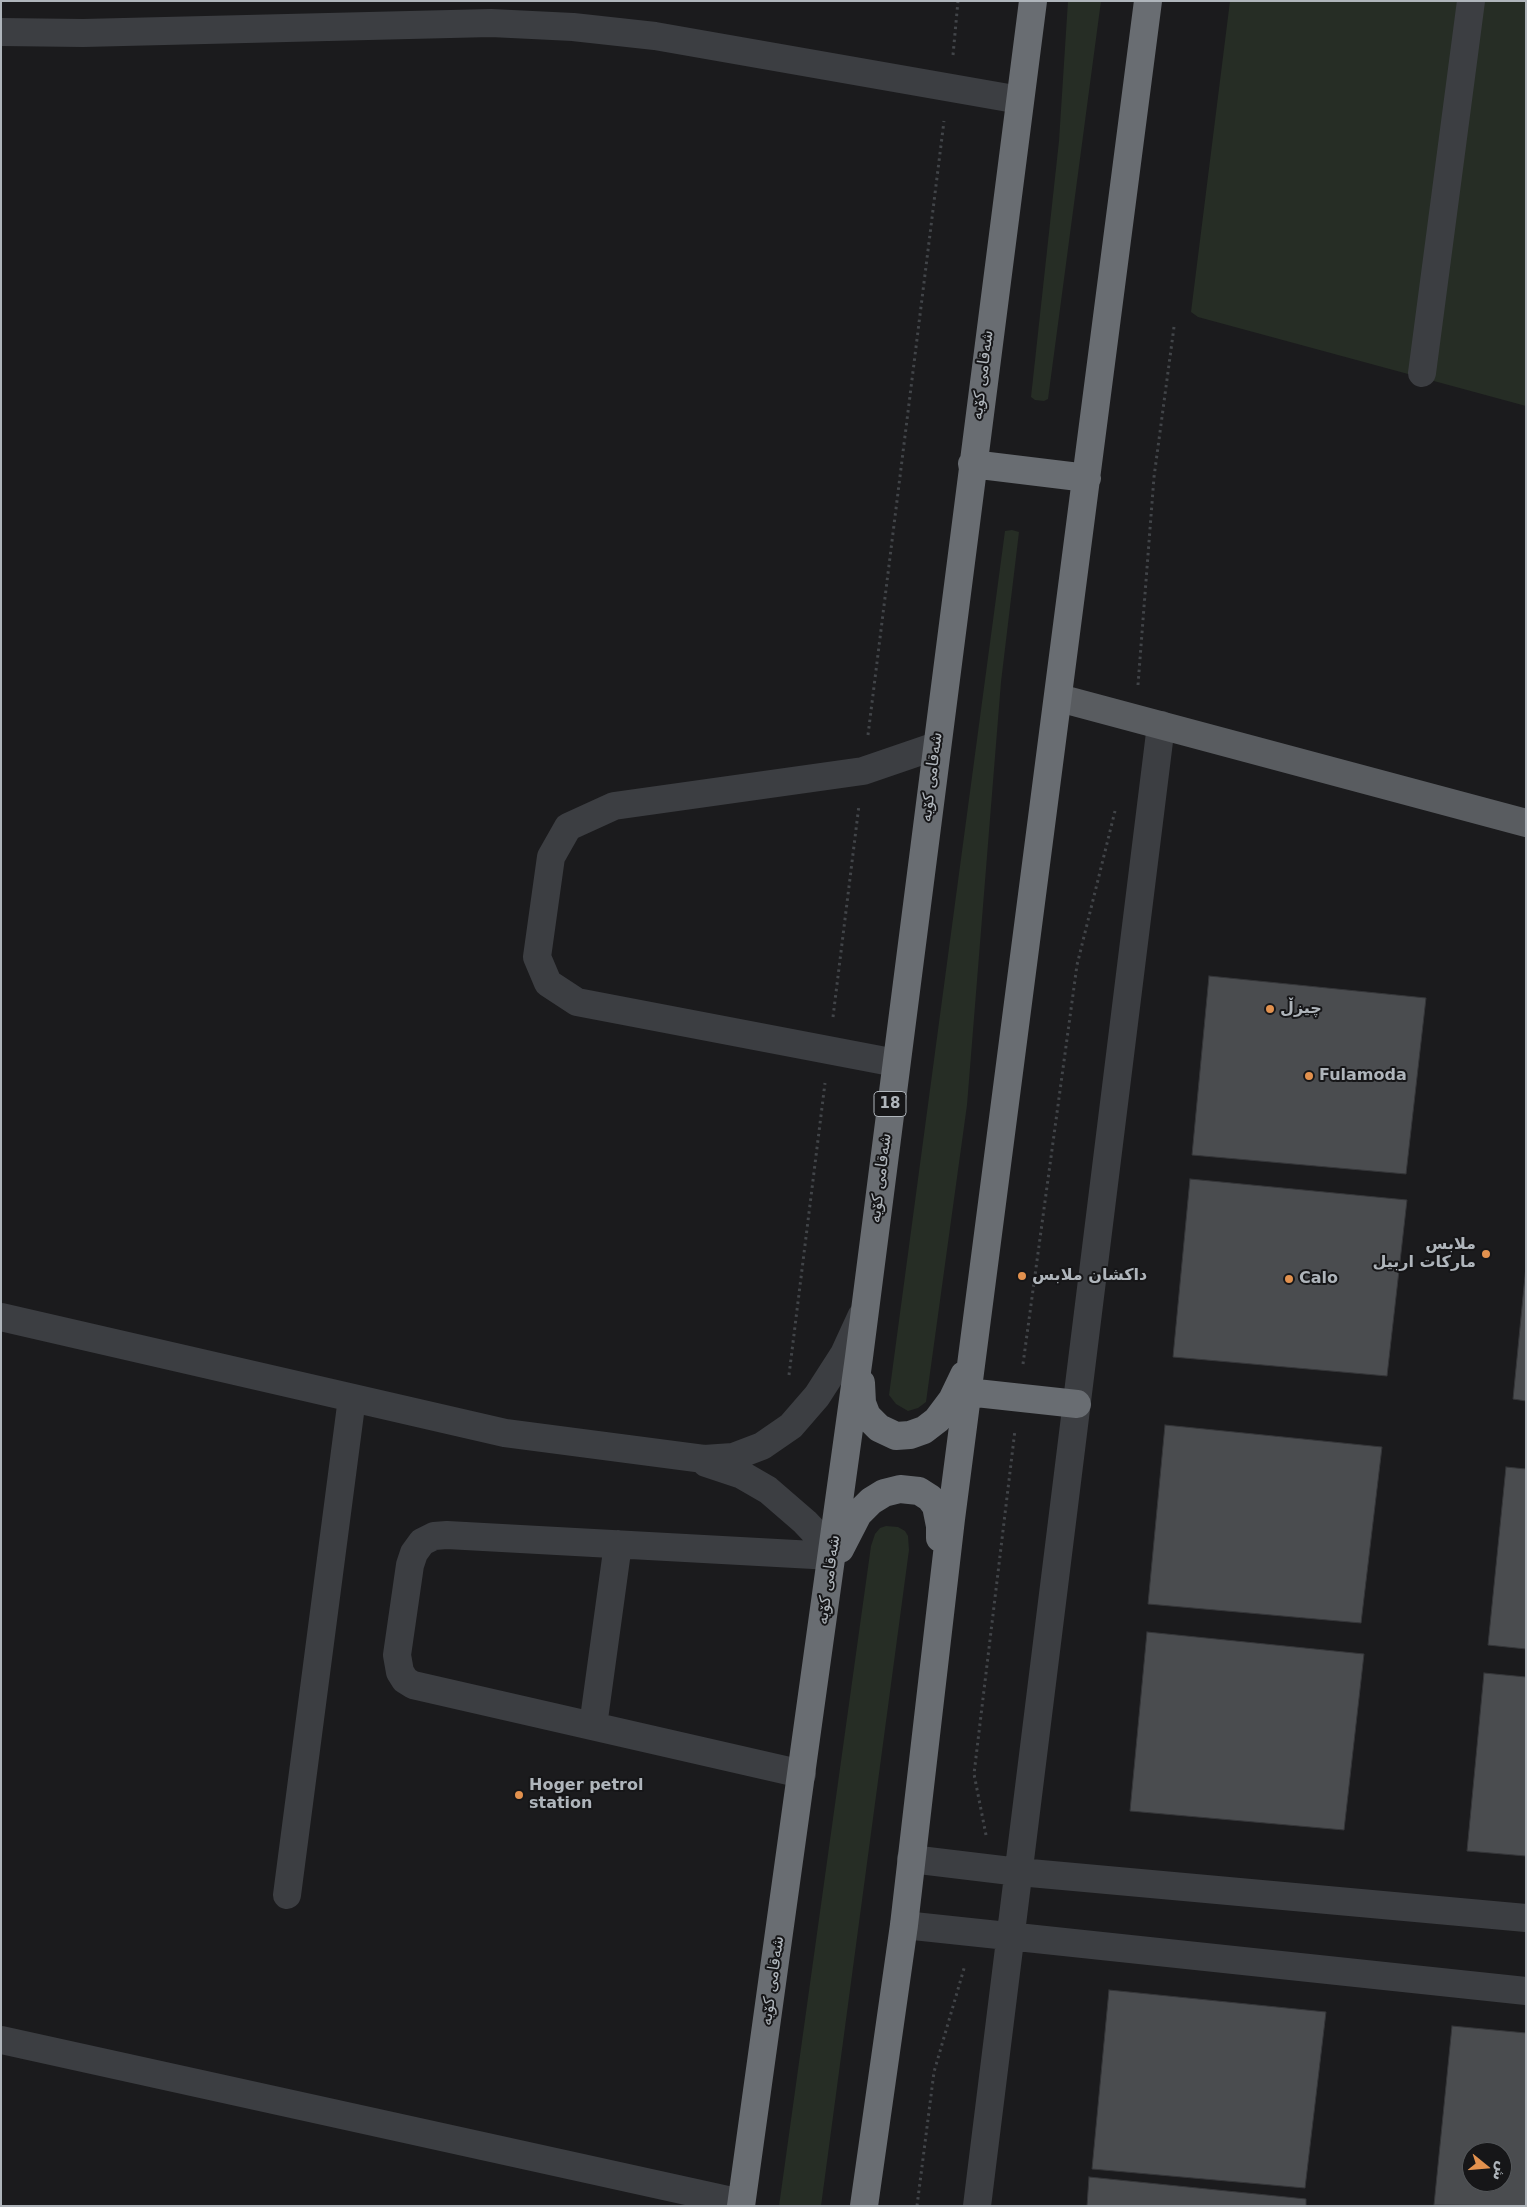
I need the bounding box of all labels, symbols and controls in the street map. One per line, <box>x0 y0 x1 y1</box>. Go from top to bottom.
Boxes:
street label: شەقامی کۆیە <box>968 329 998 421</box>
street label: شەقامی کۆیە <box>917 731 947 823</box>
place label: چیزڵ <box>1280 999 1322 1019</box>
marker: چیزڵ <box>1264 1003 1276 1015</box>
place label: Fulamoda <box>1319 1066 1407 1086</box>
marker: Fulamoda <box>1303 1070 1315 1082</box>
road number: 18 <box>874 1092 906 1116</box>
street label: شەقامی کۆیە <box>866 1132 896 1224</box>
place label: ملابس ماركات اربيل <box>1372 1235 1476 1273</box>
marker: ملابس ماركات اربيل <box>1480 1248 1492 1260</box>
place label: داكشان ملابس <box>1032 1266 1147 1286</box>
place label: Calo <box>1299 1269 1338 1289</box>
marker: داكشان ملابس <box>1016 1270 1028 1282</box>
marker: Calo <box>1283 1273 1295 1285</box>
street label: شەقامی کۆیە <box>813 1534 845 1626</box>
place label: Hoger petrol station <box>529 1776 643 1814</box>
marker: Hoger petrol station <box>513 1789 525 1801</box>
street label: شەقامی کۆیە <box>757 1935 789 2027</box>
north arrow <box>1462 2142 1512 2192</box>
text: ش <box>1490 2160 1511 2183</box>

